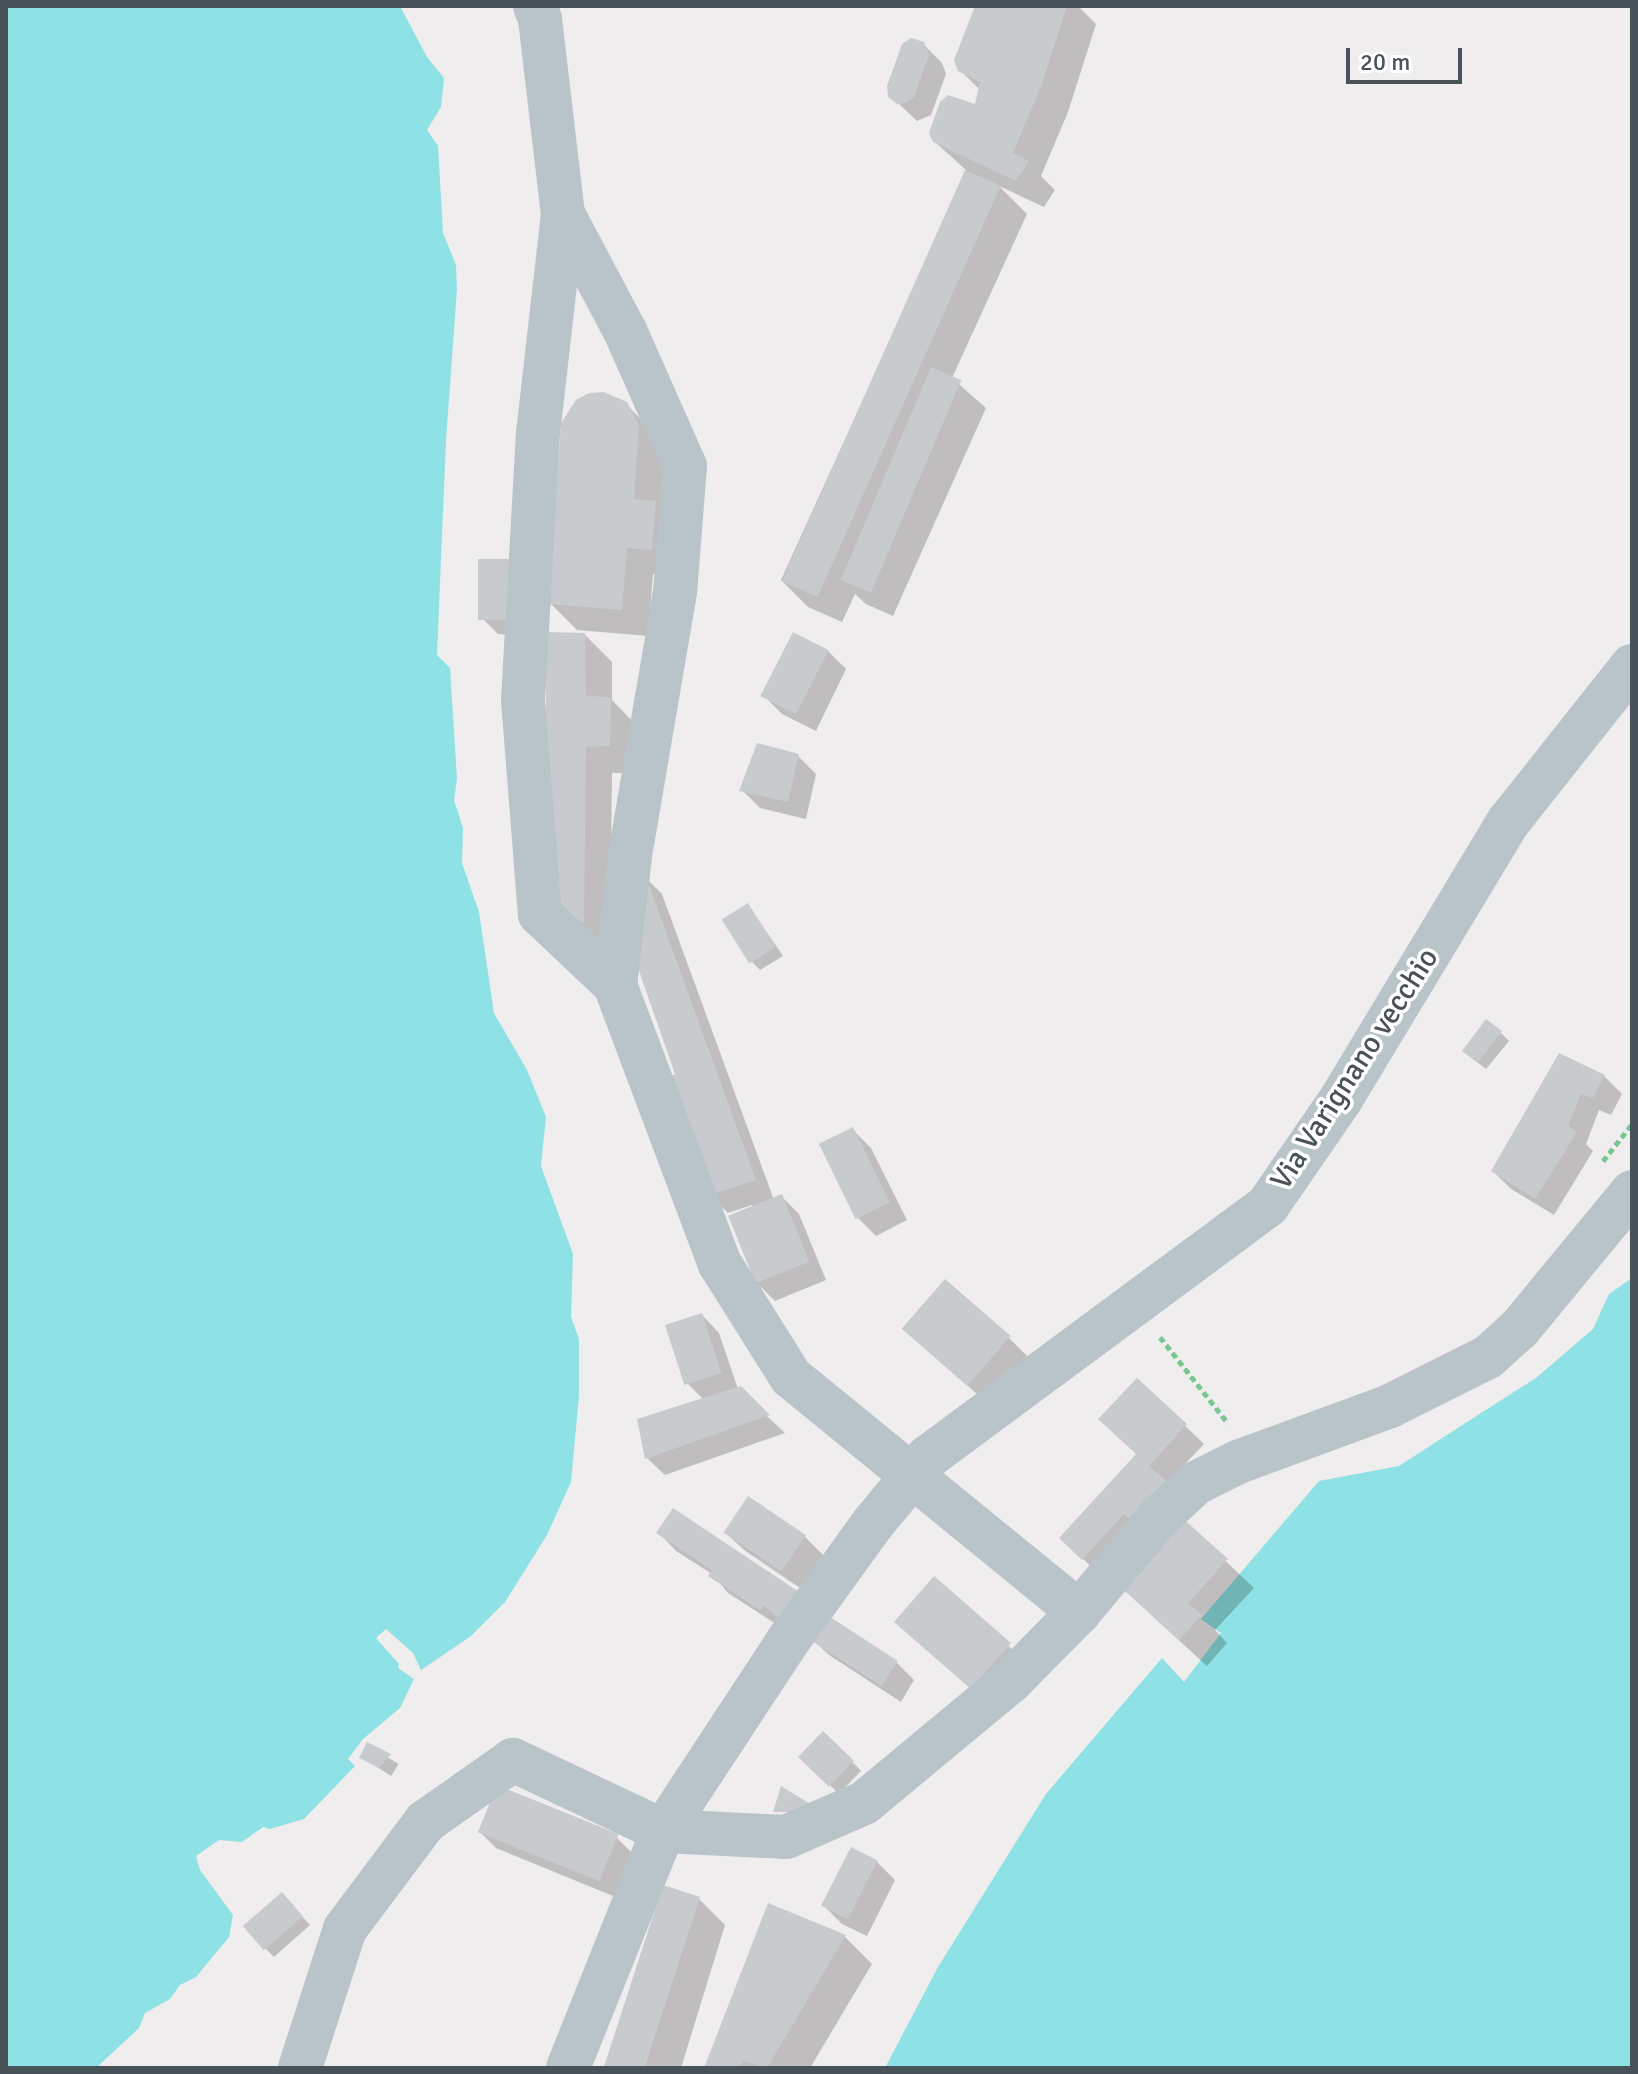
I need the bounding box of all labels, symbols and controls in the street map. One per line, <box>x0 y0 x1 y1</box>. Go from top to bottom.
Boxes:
scale bar <box>1350 32 1466 82</box>
text: 20 m <box>1360 47 1410 77</box>
street label: Via Varignano vecchio <box>1264 942 1446 1196</box>

